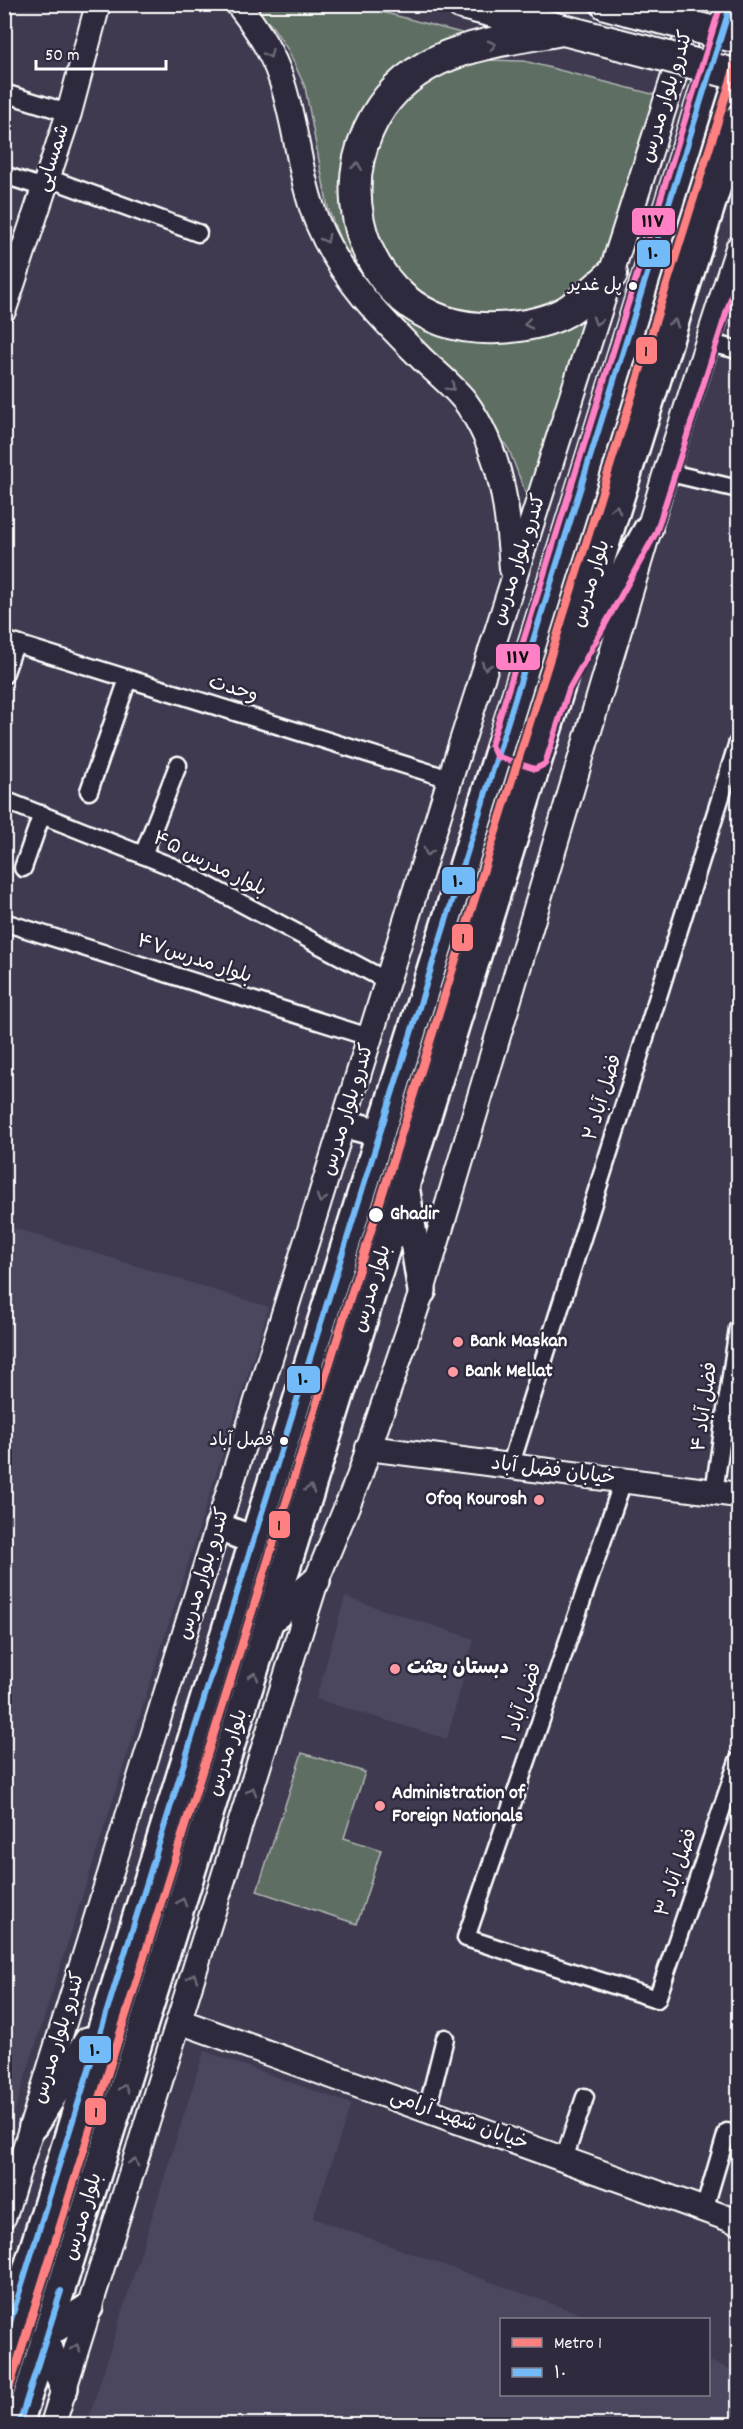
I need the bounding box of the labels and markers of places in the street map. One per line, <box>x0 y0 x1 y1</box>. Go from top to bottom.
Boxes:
place label: پل غدیر <box>566 274 622 299</box>
marker: پل غدیر <box>627 280 639 292</box>
place label: Ghadir <box>390 1201 440 1229</box>
marker: Ghadir <box>367 1206 385 1224</box>
place label: Bank Maskan <box>470 1328 567 1356</box>
marker: Bank Maskan <box>451 1335 465 1349</box>
place label: Bank Mellat <box>465 1358 553 1386</box>
marker: Bank Mellat <box>446 1365 460 1379</box>
place label: فصل آباد <box>209 1429 273 1454</box>
marker: فصل آباد <box>278 1435 290 1447</box>
place label: Ofoq Kourosh <box>425 1486 527 1514</box>
marker: Ofoq Kourosh <box>532 1493 546 1507</box>
place label: دبستان بعثت <box>407 1655 509 1683</box>
marker: دبستان بعثت <box>388 1662 402 1676</box>
place label: Administration of Foreign Nationals <box>392 1780 526 1831</box>
marker: Administration of Foreign Nationals <box>373 1799 387 1813</box>

